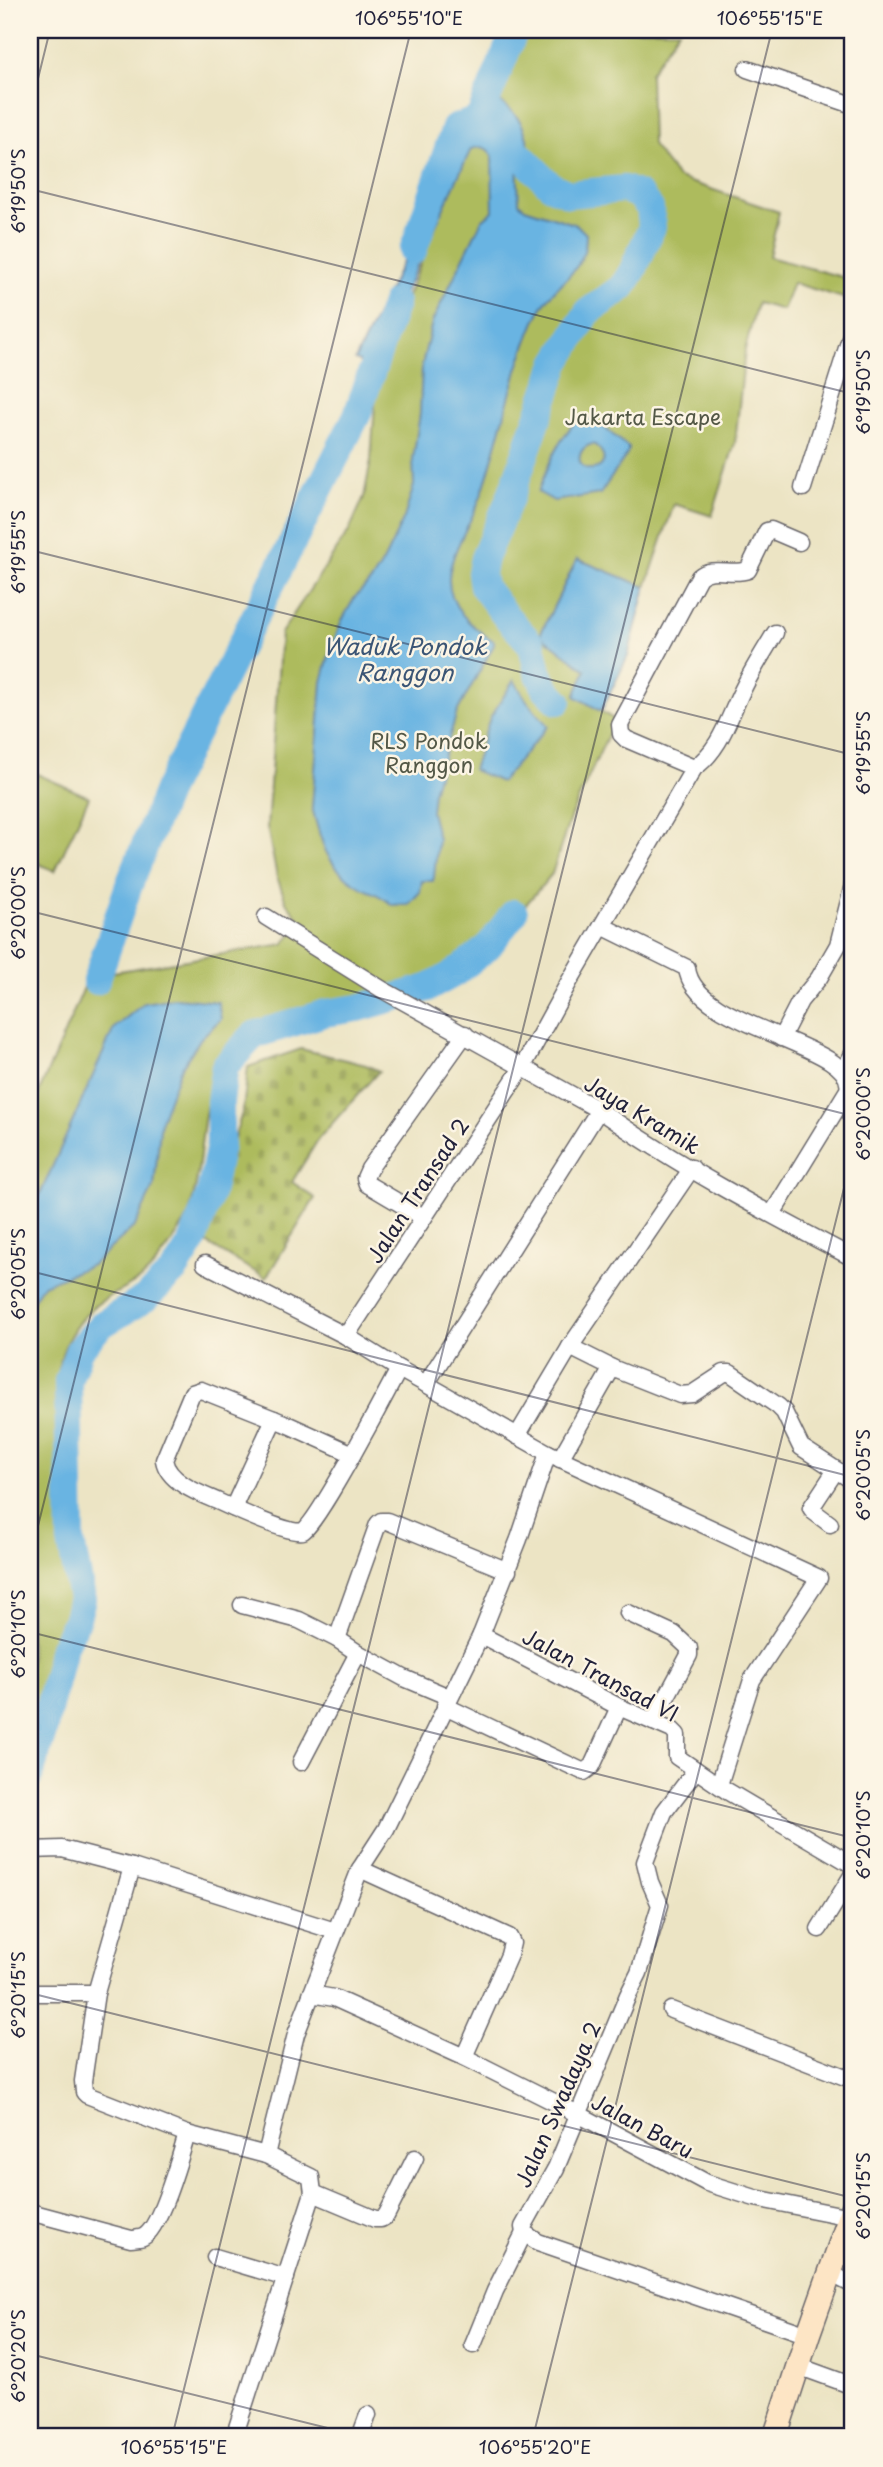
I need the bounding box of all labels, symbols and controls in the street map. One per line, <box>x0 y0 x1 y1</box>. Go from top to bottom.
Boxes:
text: 106°55'10"E <box>355 4 463 31</box>
text: 106°55'15"E <box>717 4 823 31</box>
text: 6°19'50"S <box>4 148 31 234</box>
text: 6°19'50"S <box>849 349 876 435</box>
park label: Jakarta Escape <box>565 400 721 432</box>
text: 6°19'55"S <box>4 510 31 594</box>
water label: Waduk Pondok Ranggon <box>323 628 488 689</box>
text: 6°19'55"S <box>849 711 876 795</box>
park label: RLS Pondok Ranggon <box>370 724 488 780</box>
text: 6°20'00"S <box>4 866 31 960</box>
street label: Jaya Kramik <box>579 1067 707 1161</box>
text: 6°20'00"S <box>849 1067 876 1161</box>
street label: Jalan Transad 2 <box>358 1111 476 1269</box>
text: 6°20'05"S <box>4 1228 31 1320</box>
text: 6°20'05"S <box>849 1429 876 1521</box>
text: 6°20'10"S <box>4 1589 31 1679</box>
street label: Jalan Transad VI <box>517 1619 685 1729</box>
text: 6°20'10"S <box>849 1790 876 1880</box>
text: 6°20'15"S <box>4 1951 31 2039</box>
street label: Jalan Swadaya 2 <box>506 2016 608 2192</box>
street label: Jalan Baru <box>586 2085 700 2165</box>
text: 6°20'15"S <box>849 2152 876 2240</box>
text: 6°20'20"S <box>4 2309 31 2403</box>
text: 106°55'15"E <box>121 2433 227 2460</box>
text: 106°55'20"E <box>479 2433 591 2460</box>

